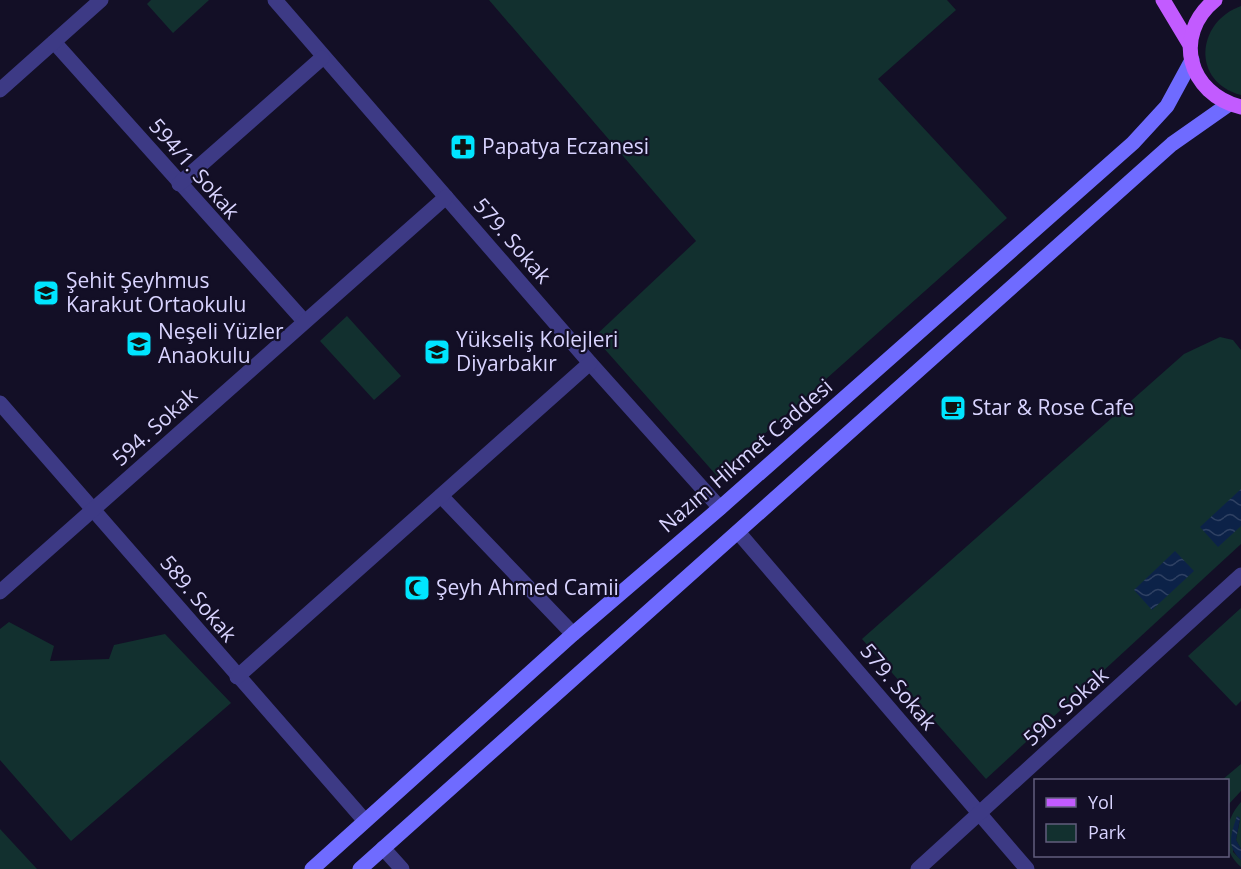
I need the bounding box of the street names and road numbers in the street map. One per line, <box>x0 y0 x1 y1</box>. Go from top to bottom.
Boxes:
street label: 594/1. Sokak <box>143 112 246 225</box>
street label: 579. Sokak <box>468 192 558 289</box>
street label: Nazım Hikmet Caddesi <box>653 372 838 538</box>
street label: 594. Sokak <box>106 381 203 472</box>
street label: 589. Sokak <box>154 549 243 648</box>
street label: 579. Sokak <box>854 637 943 736</box>
street label: 590. Sokak <box>1017 661 1114 752</box>

